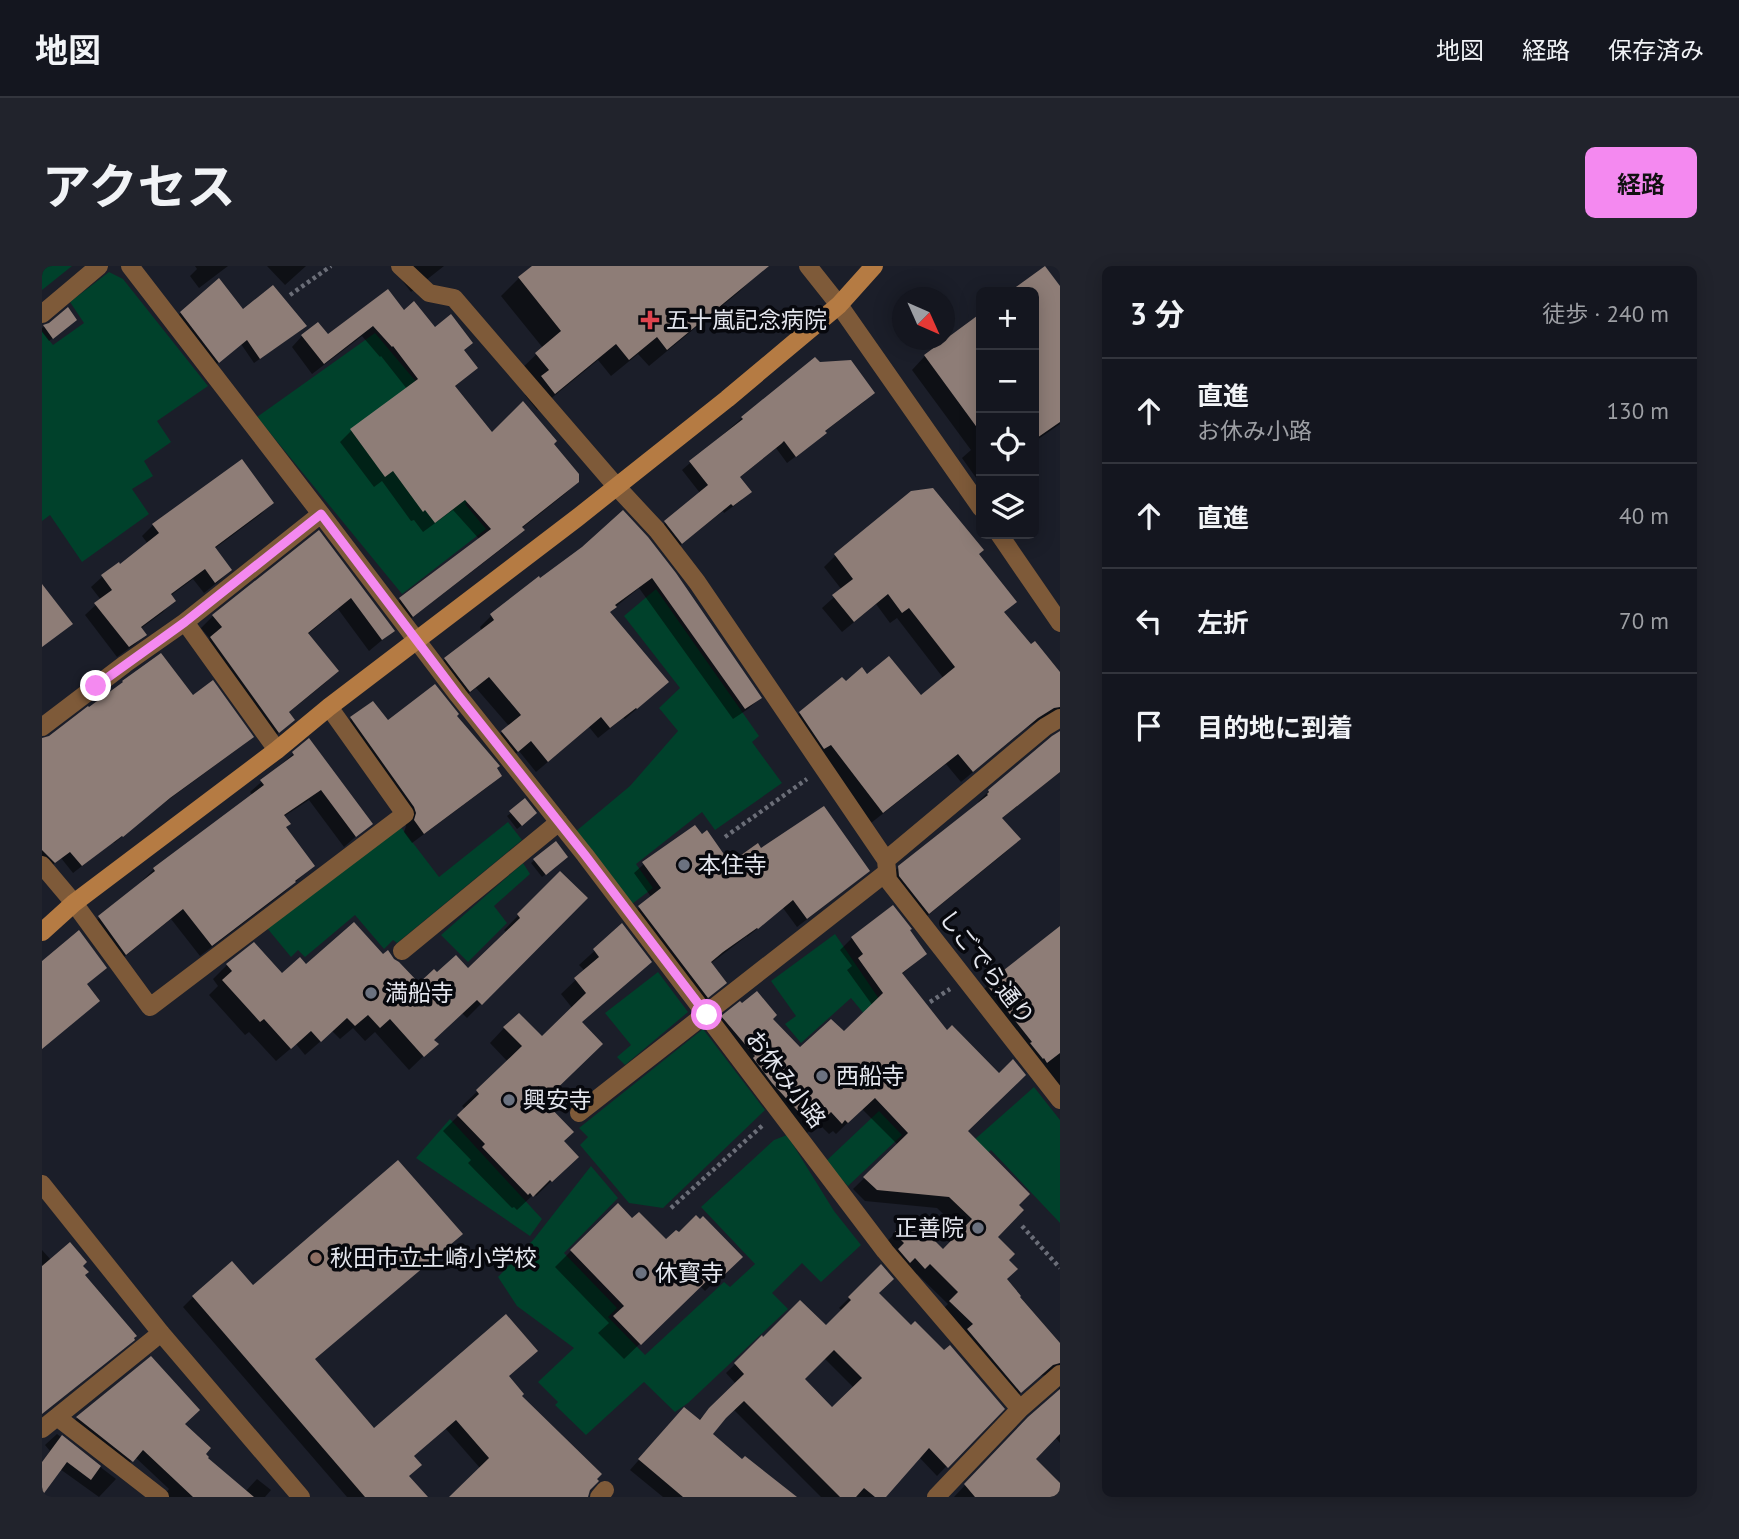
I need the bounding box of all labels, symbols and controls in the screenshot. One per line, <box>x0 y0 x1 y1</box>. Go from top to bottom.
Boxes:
text: 地図 <box>35 28 101 71</box>
text: 地図 <box>1436 35 1484 66</box>
text: 経路 <box>1522 35 1570 66</box>
text: 保存済み <box>1608 35 1704 66</box>
button: 経路 <box>1585 147 1697 218</box>
text: アクセス <box>42 154 236 218</box>
north arrow <box>892 287 955 350</box>
map controls <box>976 287 1039 539</box>
button: + <box>976 287 1039 350</box>
text: 3 分 <box>1130 294 1185 333</box>
text: 徒歩 · 240 m <box>1542 299 1669 328</box>
place label: 五十嵐記念病院 <box>666 305 827 334</box>
marker: 五十嵐記念病院 <box>640 310 660 330</box>
button: − <box>976 350 1039 413</box>
text: 直進 <box>1197 379 1249 412</box>
icon: ahead <box>1130 392 1168 430</box>
text: 130 m <box>1607 396 1669 425</box>
button: locate <box>976 413 1039 476</box>
text: お休み小路 <box>1197 416 1312 445</box>
button: layers <box>976 476 1039 539</box>
icon: ahead <box>1130 497 1168 535</box>
text: 直進 <box>1197 501 1249 534</box>
text: 40 m <box>1619 501 1669 530</box>
icon: left <box>1130 602 1168 640</box>
text: 左折 <box>1197 606 1249 639</box>
text: 70 m <box>1619 606 1669 635</box>
route end <box>80 670 111 701</box>
icon: arrive <box>1130 707 1168 745</box>
text: 目的地に到着 <box>1197 711 1353 744</box>
place label: 本住寺 <box>698 850 767 879</box>
marker: 本住寺 <box>676 857 692 873</box>
street label: しごでら通り <box>933 903 1041 1030</box>
place label: 満船寺 <box>385 978 454 1007</box>
marker: 満船寺 <box>363 985 379 1001</box>
route start <box>691 999 722 1030</box>
street label: お休み小路 <box>740 1024 833 1133</box>
place label: 西船寺 <box>836 1061 905 1090</box>
marker: 西船寺 <box>814 1068 830 1084</box>
place label: 興安寺 <box>523 1085 592 1114</box>
marker: 興安寺 <box>501 1092 517 1108</box>
place label: 正善院 <box>895 1213 964 1242</box>
marker: 正善院 <box>970 1220 986 1236</box>
place label: 秋田市立土崎小学校 <box>330 1243 537 1272</box>
marker: 秋田市立土崎小学校 <box>308 1250 324 1266</box>
place label: 休寳寺 <box>655 1258 724 1287</box>
marker: 休寳寺 <box>633 1265 649 1281</box>

